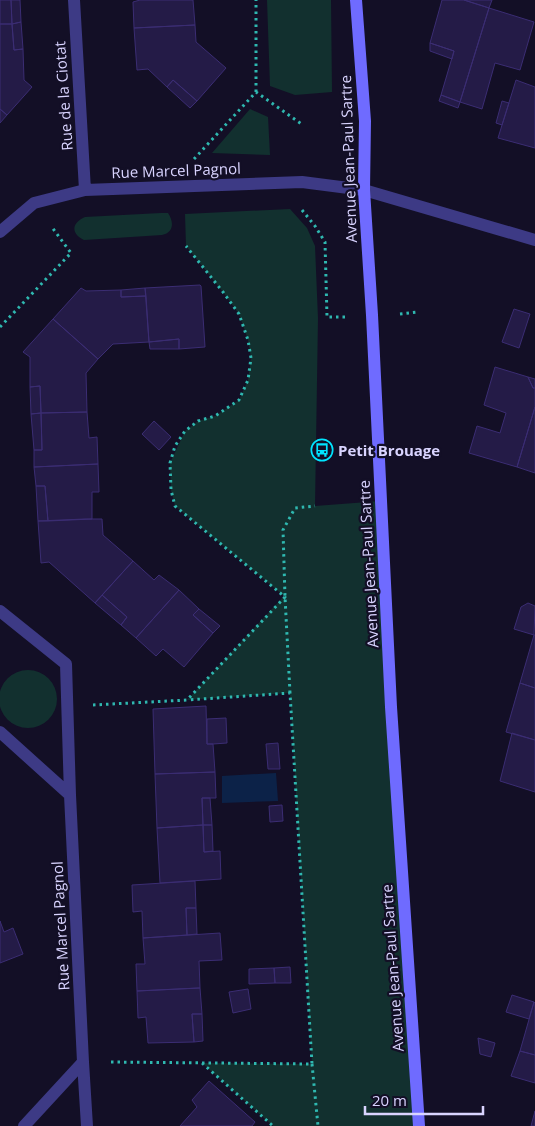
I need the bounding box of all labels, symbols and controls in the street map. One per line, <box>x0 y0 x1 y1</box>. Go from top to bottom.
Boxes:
street label: Rue de la Ciotat <box>49 41 77 151</box>
street label: Avenue Jean-Paul Sartre <box>335 75 361 243</box>
street label: Rue Marcel Pagnol <box>111 158 241 182</box>
bus stop icon: Petit Brouage <box>310 438 334 462</box>
place label: Petit Brouage <box>338 440 440 460</box>
street label: Avenue Jean-Paul Sartre <box>354 480 382 648</box>
street label: Rue Marcel Pagnol <box>47 861 73 991</box>
street label: Avenue Jean-Paul Sartre <box>376 884 408 1052</box>
scale bar <box>365 1084 482 1116</box>
text: 20 m <box>372 1090 407 1110</box>

